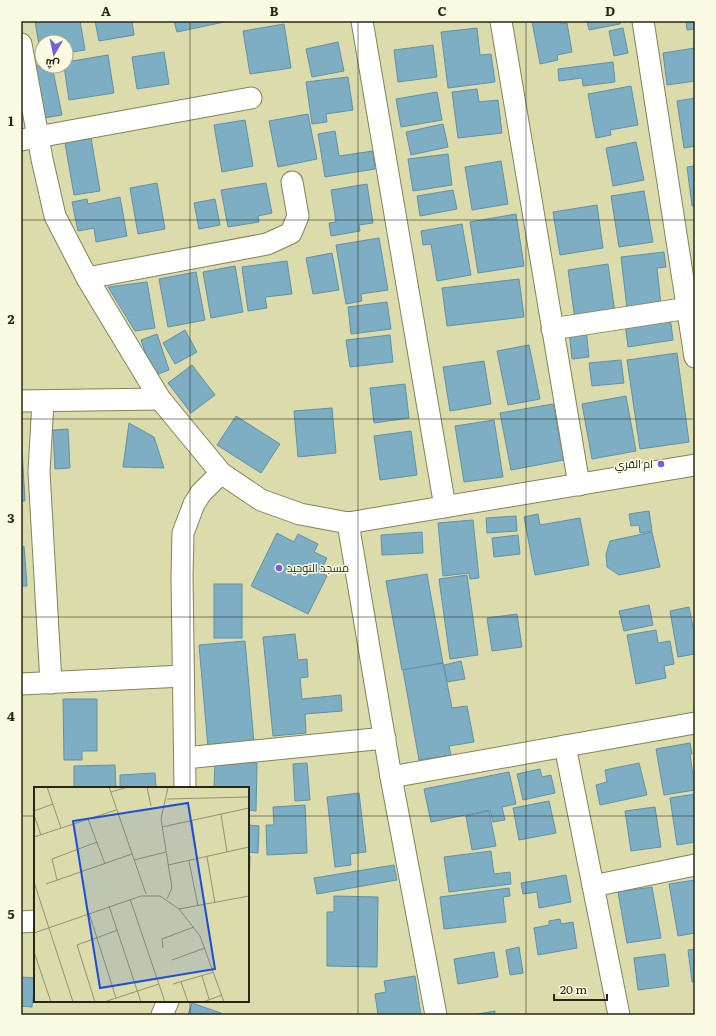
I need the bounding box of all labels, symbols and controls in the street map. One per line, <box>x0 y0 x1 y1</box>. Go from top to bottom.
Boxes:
text: A <box>101 1 111 20</box>
text: B <box>270 1 279 20</box>
text: C <box>437 1 447 20</box>
text: D <box>605 1 615 20</box>
north arrow <box>34 34 74 74</box>
text: ش <box>44 56 61 74</box>
text: 1 <box>8 111 14 130</box>
text: 2 <box>8 309 15 328</box>
place label: ام القري <box>615 455 653 473</box>
marker: ام القري <box>656 459 666 469</box>
text: 3 <box>7 508 15 527</box>
place label: مسجد التوحيد <box>287 559 349 575</box>
marker: مسجد التوحيد <box>274 563 284 573</box>
text: 4 <box>7 706 15 725</box>
inset map <box>34 787 249 1002</box>
text: 5 <box>7 904 15 923</box>
scale bar <box>554 976 607 1002</box>
text: 20 m <box>560 980 587 998</box>

